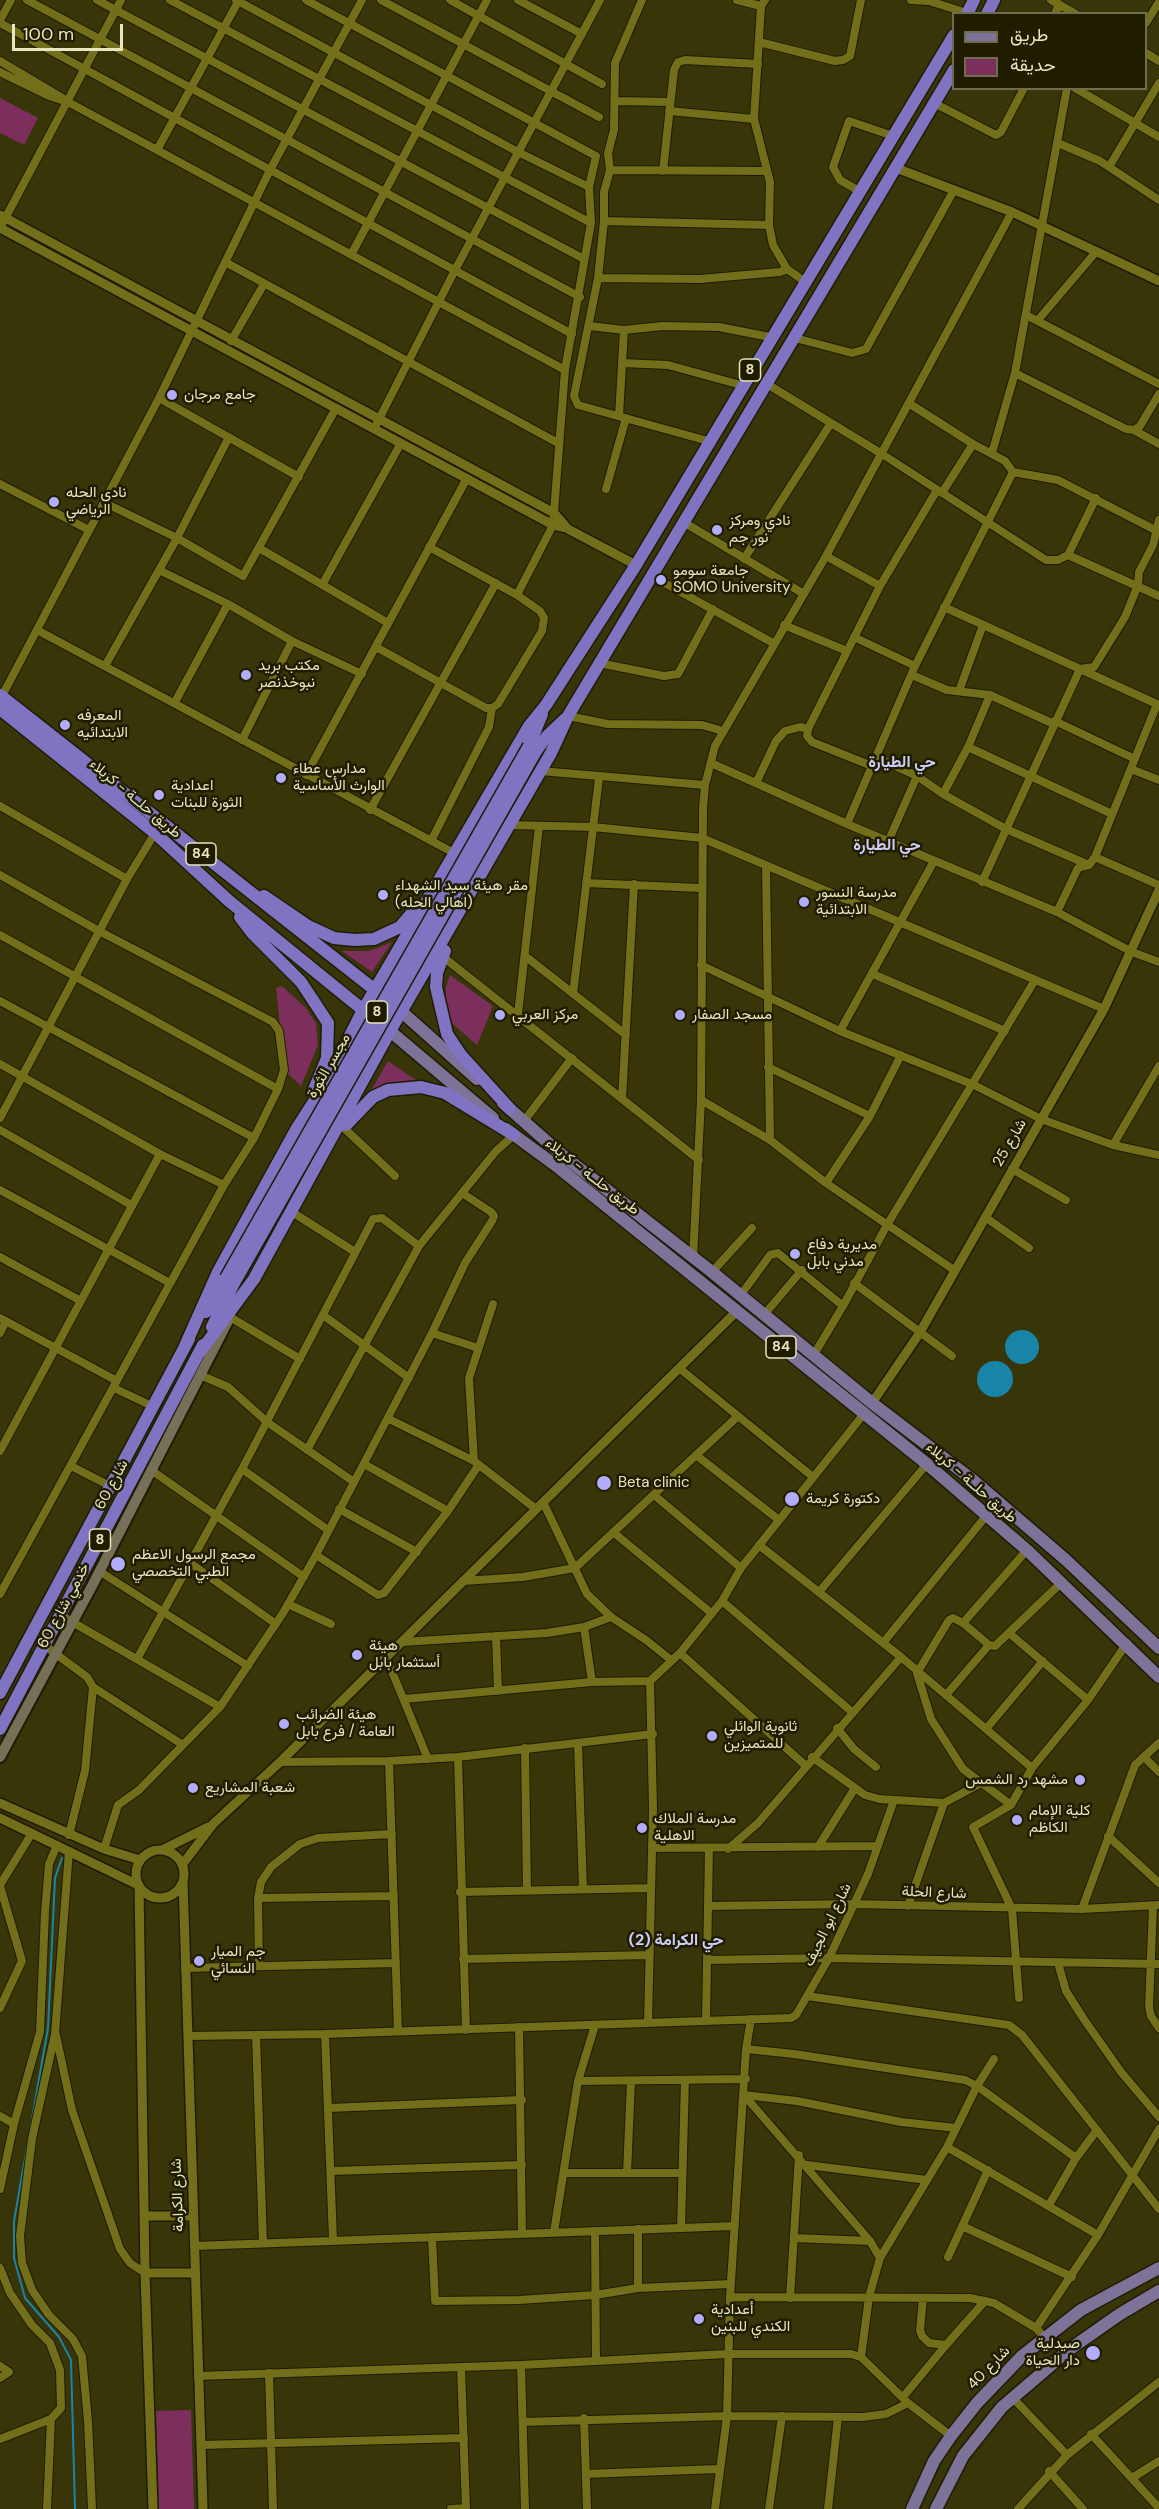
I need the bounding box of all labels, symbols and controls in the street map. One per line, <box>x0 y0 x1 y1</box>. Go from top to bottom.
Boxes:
scale bar <box>15 12 126 50</box>
legend <box>952 12 1147 90</box>
text: 100 m <box>23 22 74 46</box>
text: طريق <box>1010 23 1048 47</box>
text: حديقة <box>1010 53 1056 77</box>
road number: 8 <box>740 359 760 381</box>
place label: جامع مرجان <box>184 386 256 404</box>
marker: جامع مرجان <box>165 388 179 402</box>
place label: نادي الحله الرياضي <box>66 484 127 519</box>
marker: نادي الحله الرياضي <box>47 495 61 509</box>
place label: نادي ومركز نور جم <box>729 512 790 547</box>
marker: نادي ومركز نور جم <box>710 523 724 537</box>
place label: جامعة سومو SOMO University <box>673 562 791 597</box>
marker: جامعة سومو SOMO University <box>654 573 668 587</box>
place label: مكتب بريد نبوخذنصر <box>258 657 320 692</box>
marker: مكتب بريد نبوخذنصر <box>239 668 253 682</box>
place label: المعرفه الابتدائيه <box>77 707 128 742</box>
marker: المعرفه الابتدائيه <box>58 718 72 732</box>
district label: حي الطيارة <box>868 753 936 773</box>
street label: طريق حلــة - كربلاء <box>85 755 185 843</box>
place label: مدارس عطاء الوارث الأساسية <box>293 760 385 795</box>
marker: مدارس عطاء الوارث الأساسية <box>274 771 288 785</box>
place label: اعدادية الثورة للبنات <box>171 777 242 812</box>
marker: اعدادية الثورة للبنات <box>152 788 166 802</box>
district label: حي الطيارة <box>853 836 921 856</box>
road number: 84 <box>186 843 216 865</box>
place label: مقر هيئة سيد الشهداء (اهالي الحله) <box>395 877 528 912</box>
place label: مدرسة النسور الابتدائية <box>816 884 897 919</box>
marker: مقر هيئة سيد الشهداء (اهالي الحله) <box>376 888 390 902</box>
marker: مدرسة النسور الابتدائية <box>797 895 811 909</box>
road number: 8 <box>366 1001 388 1023</box>
place label: مركز العربي <box>512 1006 578 1024</box>
place label: مسجد الصفار <box>692 1006 772 1024</box>
marker: مركز العربي <box>493 1008 507 1022</box>
marker: مسجد الصفار <box>673 1008 687 1022</box>
street label: مجسر الثورة <box>303 1031 355 1101</box>
street label: شارع 25 <box>989 1116 1031 1170</box>
street label: طريق حلــة - كربلاء <box>541 1135 643 1219</box>
place label: مديرية دفاع مدني بابل <box>807 1236 877 1271</box>
marker: مديرية دفاع مدني بابل <box>788 1247 802 1261</box>
road number: 84 <box>766 1336 796 1358</box>
street label: طريق حلــة - كربلاء <box>922 1439 1020 1527</box>
street label: شارع 60 <box>91 1457 133 1513</box>
marker: Beta clinic <box>595 1474 613 1492</box>
place label: Beta clinic <box>618 1474 690 1492</box>
marker: دكتورة كريمة <box>783 1490 801 1508</box>
place label: دكتورة كريمة <box>806 1490 880 1508</box>
road number: 8 <box>90 1529 110 1551</box>
place label: مجمع الرسول الاعظم الطبي التخصصي <box>132 1546 256 1581</box>
marker: مجمع الرسول الاعظم الطبي التخصصي <box>109 1555 127 1573</box>
street label: خدمي شارع 60 <box>34 1560 94 1652</box>
place label: هيئة أستثمار بابل <box>369 1637 440 1672</box>
marker: هيئة أستثمار بابل <box>350 1648 364 1662</box>
place label: هيئة الضرائب العامة / فرع بابل <box>296 1706 395 1741</box>
marker: هيئة الضرائب العامة / فرع بابل <box>277 1717 291 1731</box>
place label: ثانوية الوائلي للمتميزين <box>724 1718 797 1753</box>
marker: ثانوية الوائلي للمتميزين <box>705 1729 719 1743</box>
place label: مشهد رد الشمس <box>965 1771 1068 1789</box>
marker: مشهد رد الشمس <box>1073 1773 1087 1787</box>
place label: شعبة المشاريع <box>205 1779 295 1797</box>
marker: شعبة المشاريع <box>186 1781 200 1795</box>
place label: كلية الإمام الكاظم <box>1029 1802 1090 1837</box>
place label: مدرسة الملاك الاهلية <box>654 1810 736 1845</box>
marker: كلية الإمام الكاظم <box>1010 1813 1024 1827</box>
marker: مدرسة الملاك الاهلية <box>635 1821 649 1835</box>
street label: شارع ابو الجيف <box>800 1881 856 1969</box>
street label: شارع الحلة <box>901 1883 967 1903</box>
district label: حي الكرامة (2) <box>629 1931 723 1951</box>
place label: جم الميار النسائي <box>211 1943 265 1978</box>
marker: جم الميار النسائي <box>192 1954 206 1968</box>
street label: شارع الكرامة <box>168 2158 188 2232</box>
place label: أعدادية الكندي للبنين <box>711 2301 790 2336</box>
marker: أعدادية الكندي للبنين <box>692 2312 706 2326</box>
place label: صيدلية دار الحياة <box>1026 2335 1080 2370</box>
street label: شارع 40 <box>964 2342 1014 2394</box>
marker: صيدلية دار الحياة <box>1084 2344 1102 2362</box>

